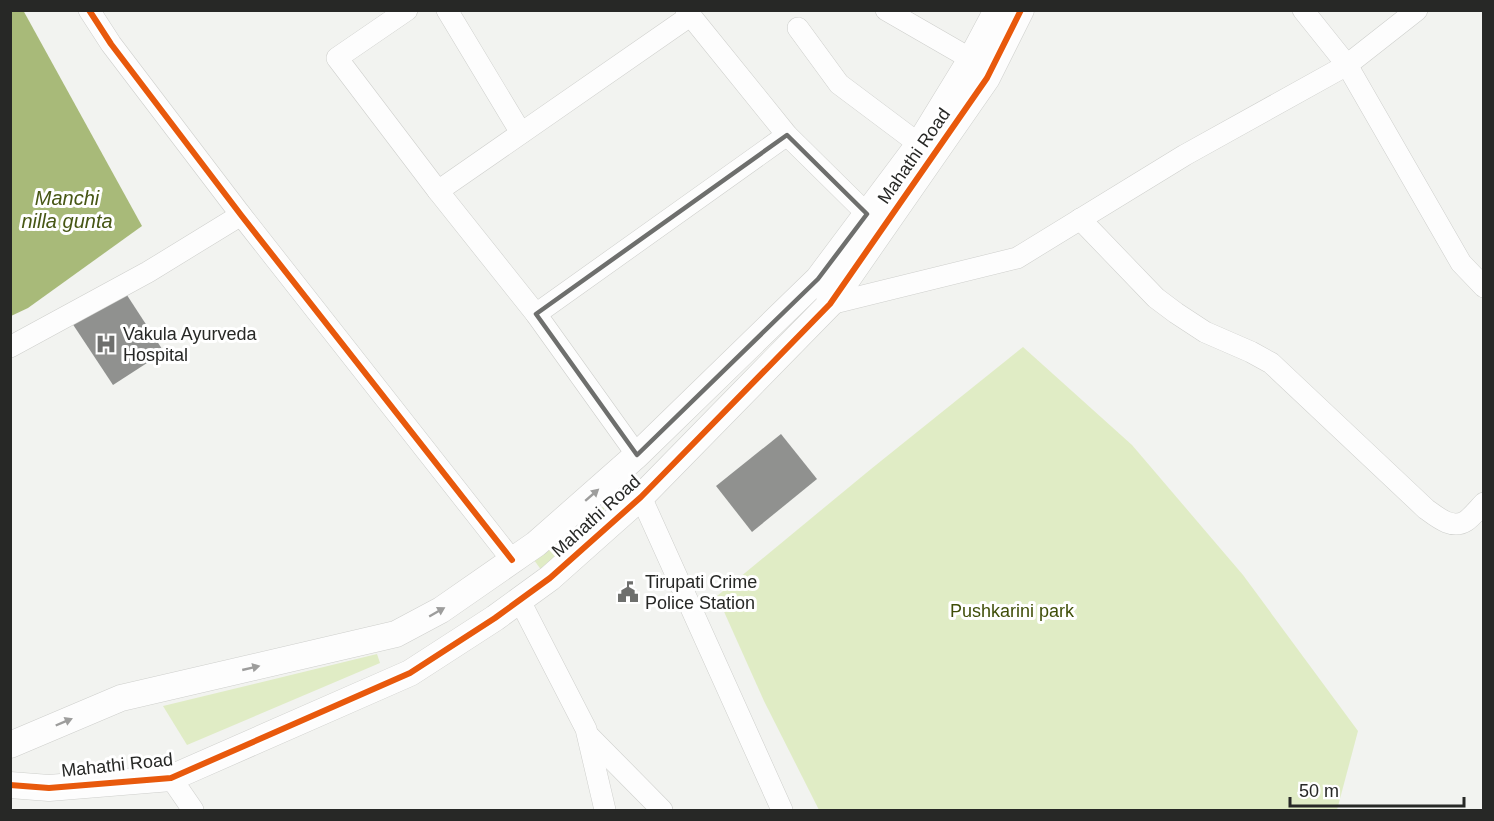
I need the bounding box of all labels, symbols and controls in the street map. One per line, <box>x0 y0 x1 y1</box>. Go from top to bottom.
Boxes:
street label: Mahathi Road <box>874 104 954 208</box>
water label: Manchi nilla gunta <box>21 187 113 232</box>
place label: Vakula Ayurveda Hospital <box>123 324 257 365</box>
hospital icon: Vakula Ayurveda Hospital <box>94 332 118 356</box>
street label: Mahathi Road <box>548 471 644 561</box>
one-way arrow <box>584 489 599 502</box>
place label: Tirupati Crime Police Station <box>645 572 757 613</box>
public building icon: Tirupati Crime Police Station <box>616 580 640 604</box>
park label: Pushkarini park <box>950 601 1075 621</box>
one-way arrow <box>429 607 446 617</box>
one-way arrow <box>242 662 260 672</box>
one-way arrow <box>56 717 74 727</box>
street label: Mahathi Road <box>60 749 174 781</box>
scale bar <box>1290 770 1464 808</box>
text: 50 m <box>1299 781 1339 801</box>

